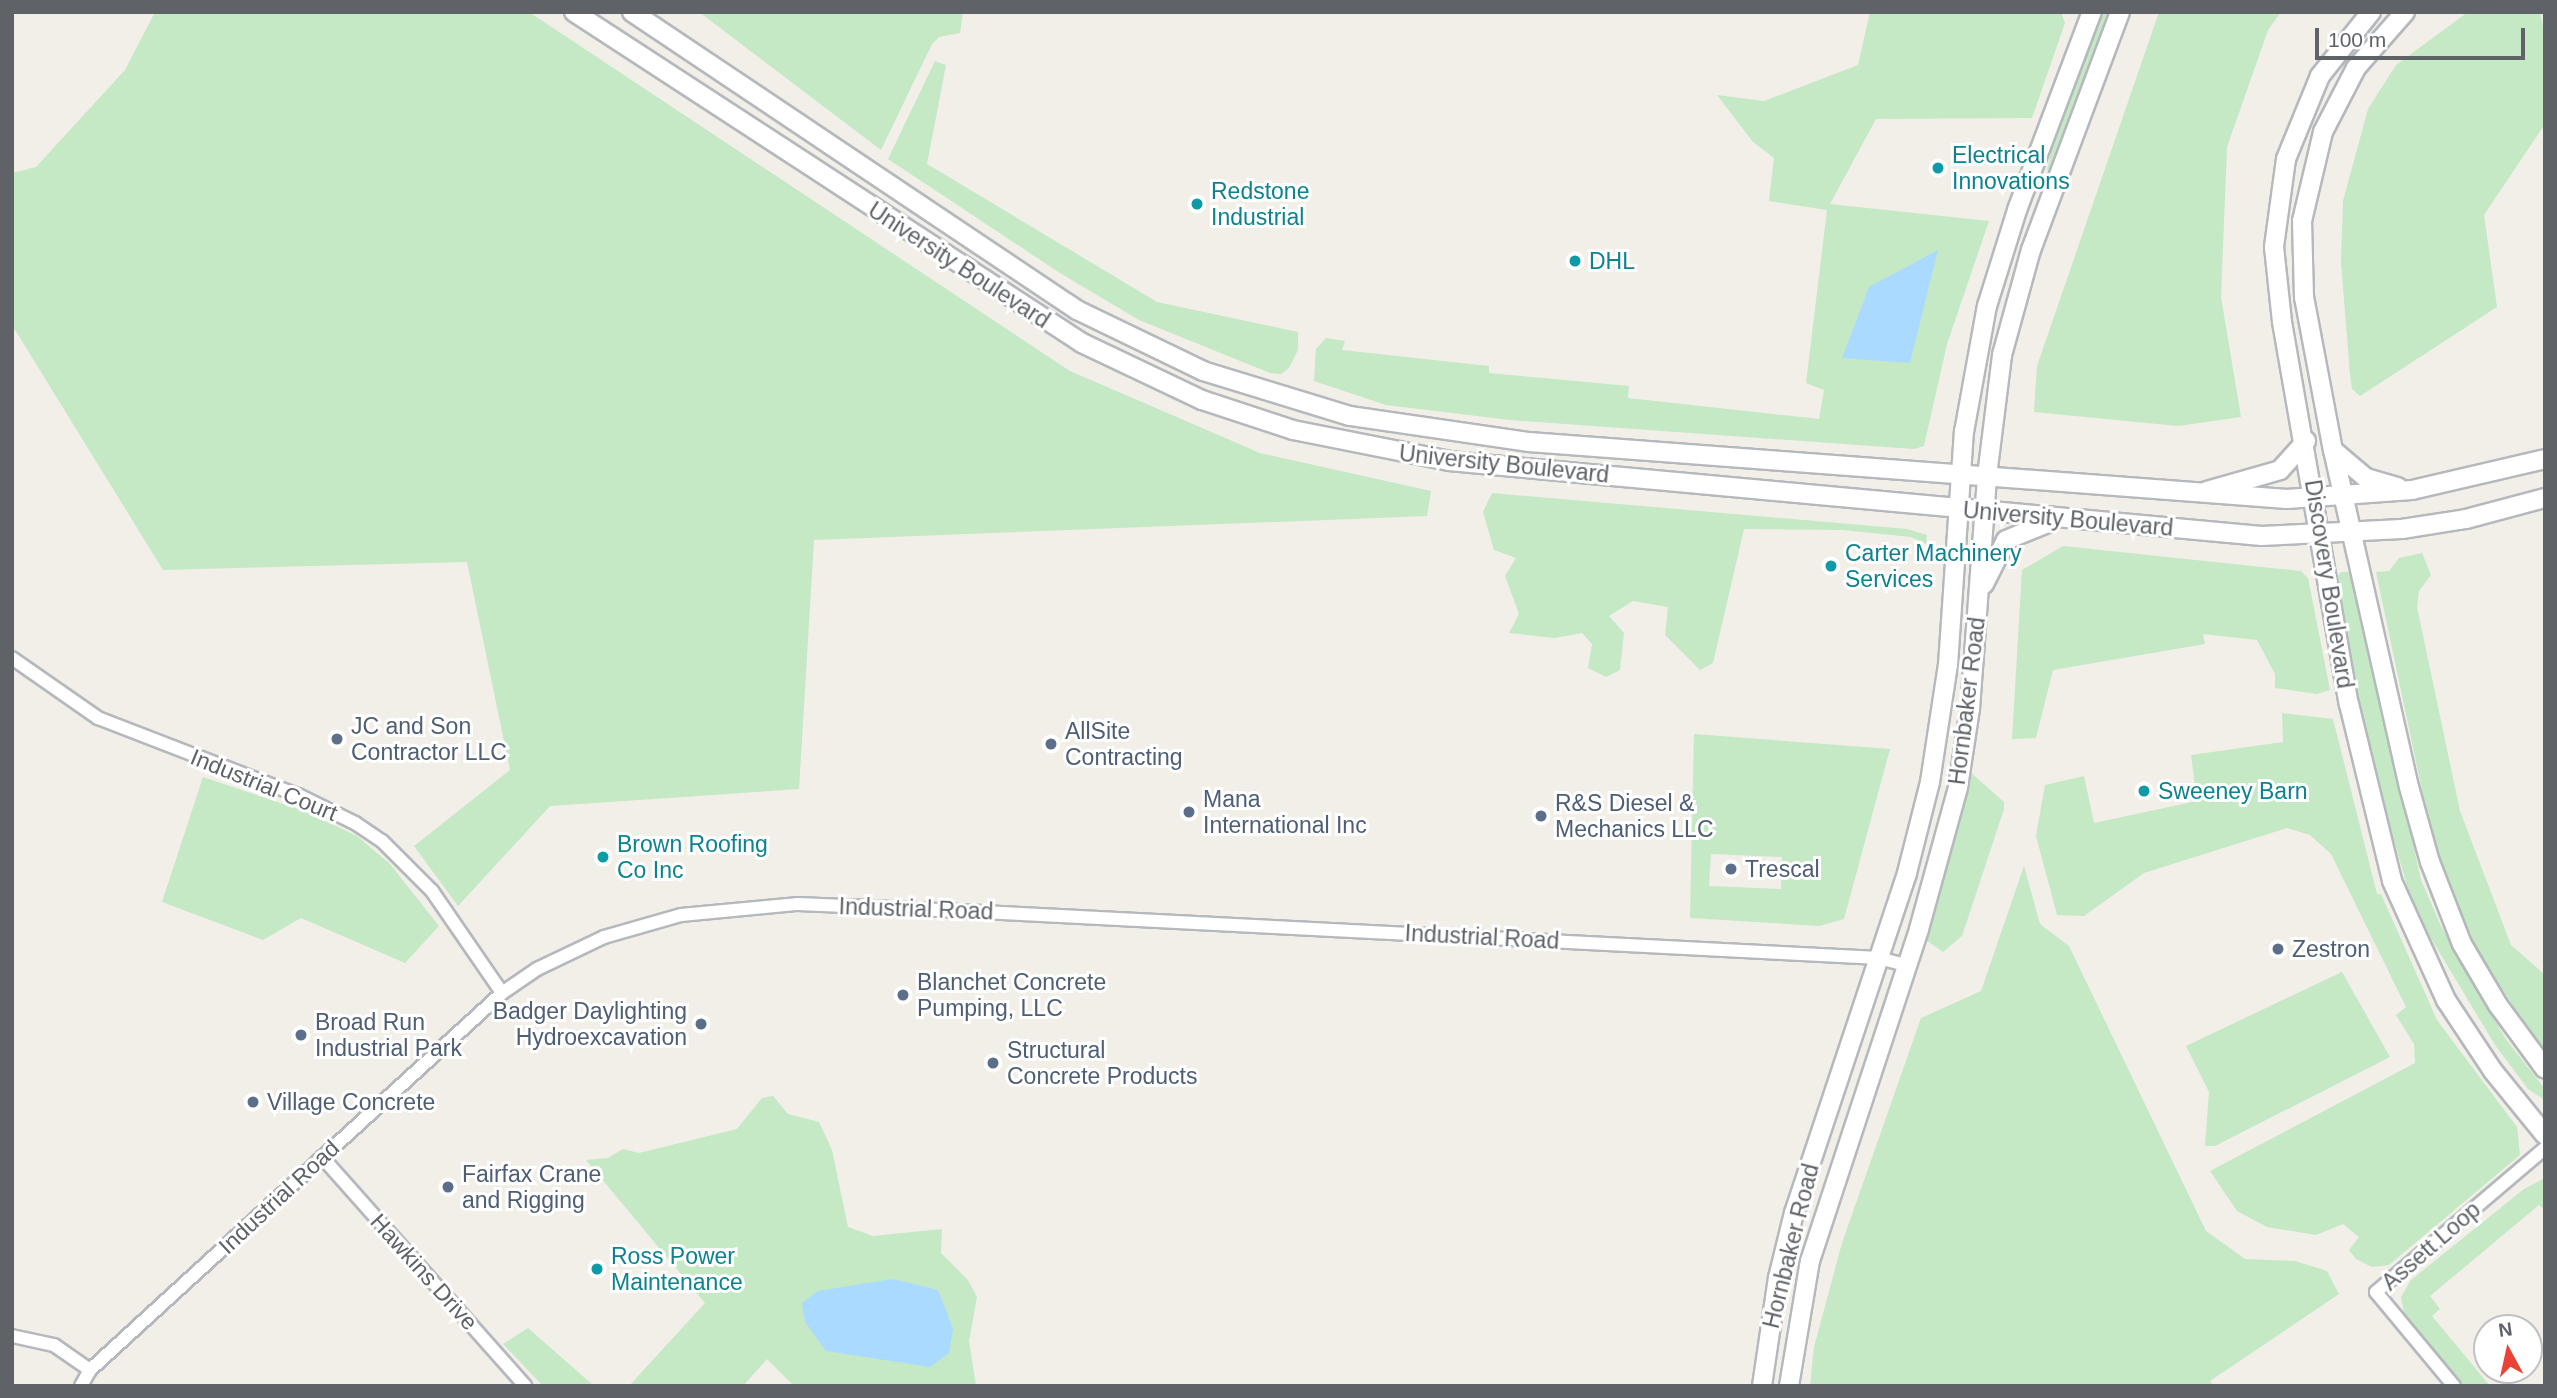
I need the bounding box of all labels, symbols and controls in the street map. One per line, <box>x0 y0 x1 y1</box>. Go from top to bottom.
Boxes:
scale bar <box>2319 14 2529 58</box>
text: 100 m <box>2328 28 2386 51</box>
place label: Electrical Innovations <box>1952 141 2070 195</box>
marker: Electrical Innovations <box>1930 160 1946 176</box>
place label: Redstone Industrial <box>1211 177 1309 231</box>
street label: University Boulevard <box>863 196 1055 334</box>
marker: Redstone Industrial <box>1189 196 1205 212</box>
place label: DHL <box>1589 247 1635 275</box>
marker: DHL <box>1567 253 1583 269</box>
street label: University Boulevard <box>1398 439 1610 489</box>
street label: Discovery Boulevard <box>2299 478 2359 690</box>
street label: University Boulevard <box>1962 496 2174 542</box>
place label: Carter Machinery Services <box>1845 539 2021 593</box>
marker: Carter Machinery Services <box>1823 558 1839 574</box>
street label: Hornbaker Road <box>1943 616 1991 786</box>
place label: JC and Son Contractor LLC <box>351 712 507 766</box>
place label: AllSite Contracting <box>1065 717 1183 771</box>
marker: JC and Son Contractor LLC <box>329 731 345 747</box>
marker: AllSite Contracting <box>1043 736 1059 752</box>
street label: Industrial Court <box>187 743 341 827</box>
place label: Sweeney Barn <box>2158 777 2308 805</box>
marker: Sweeney Barn <box>2136 783 2152 799</box>
place label: Mana International Inc <box>1203 785 1367 839</box>
place label: R&S Diesel & Mechanics LLC <box>1555 789 1714 843</box>
marker: Mana International Inc <box>1181 804 1197 820</box>
marker: R&S Diesel & Mechanics LLC <box>1533 808 1549 824</box>
place label: Brown Roofing Co Inc <box>617 830 768 884</box>
marker: Brown Roofing Co Inc <box>595 849 611 865</box>
place label: Trescal <box>1745 855 1820 883</box>
marker: Trescal <box>1723 861 1739 877</box>
street label: Industrial Road <box>838 893 994 925</box>
street label: Industrial Road <box>1404 919 1560 955</box>
place label: Zestron <box>2292 935 2370 963</box>
marker: Zestron <box>2270 941 2286 957</box>
place label: Blanchet Concrete Pumping, LLC <box>917 968 1106 1022</box>
marker: Blanchet Concrete Pumping, LLC <box>895 987 911 1003</box>
place label: Badger Daylighting Hydroexcavation <box>493 997 687 1051</box>
place label: Broad Run Industrial Park <box>315 1008 462 1062</box>
marker: Badger Daylighting Hydroexcavation <box>693 1016 709 1032</box>
marker: Broad Run Industrial Park <box>293 1027 309 1043</box>
place label: Structural Concrete Products <box>1007 1036 1197 1090</box>
marker: Structural Concrete Products <box>985 1055 1001 1071</box>
place label: Village Concrete <box>267 1088 435 1116</box>
marker: Village Concrete <box>245 1094 261 1110</box>
street label: Industrial Road <box>213 1134 345 1260</box>
place label: Fairfax Crane and Rigging <box>462 1160 601 1214</box>
street label: Hornbaker Road <box>1757 1161 1825 1331</box>
marker: Fairfax Crane and Rigging <box>440 1179 456 1195</box>
street label: Assett Loop <box>2376 1196 2486 1296</box>
street label: Hawkins Drive <box>365 1208 483 1336</box>
place label: Ross Power Maintenance <box>611 1242 743 1296</box>
marker: Ross Power Maintenance <box>589 1261 605 1277</box>
north arrow <box>2473 1314 2543 1384</box>
text: N <box>2497 1318 2514 1341</box>

